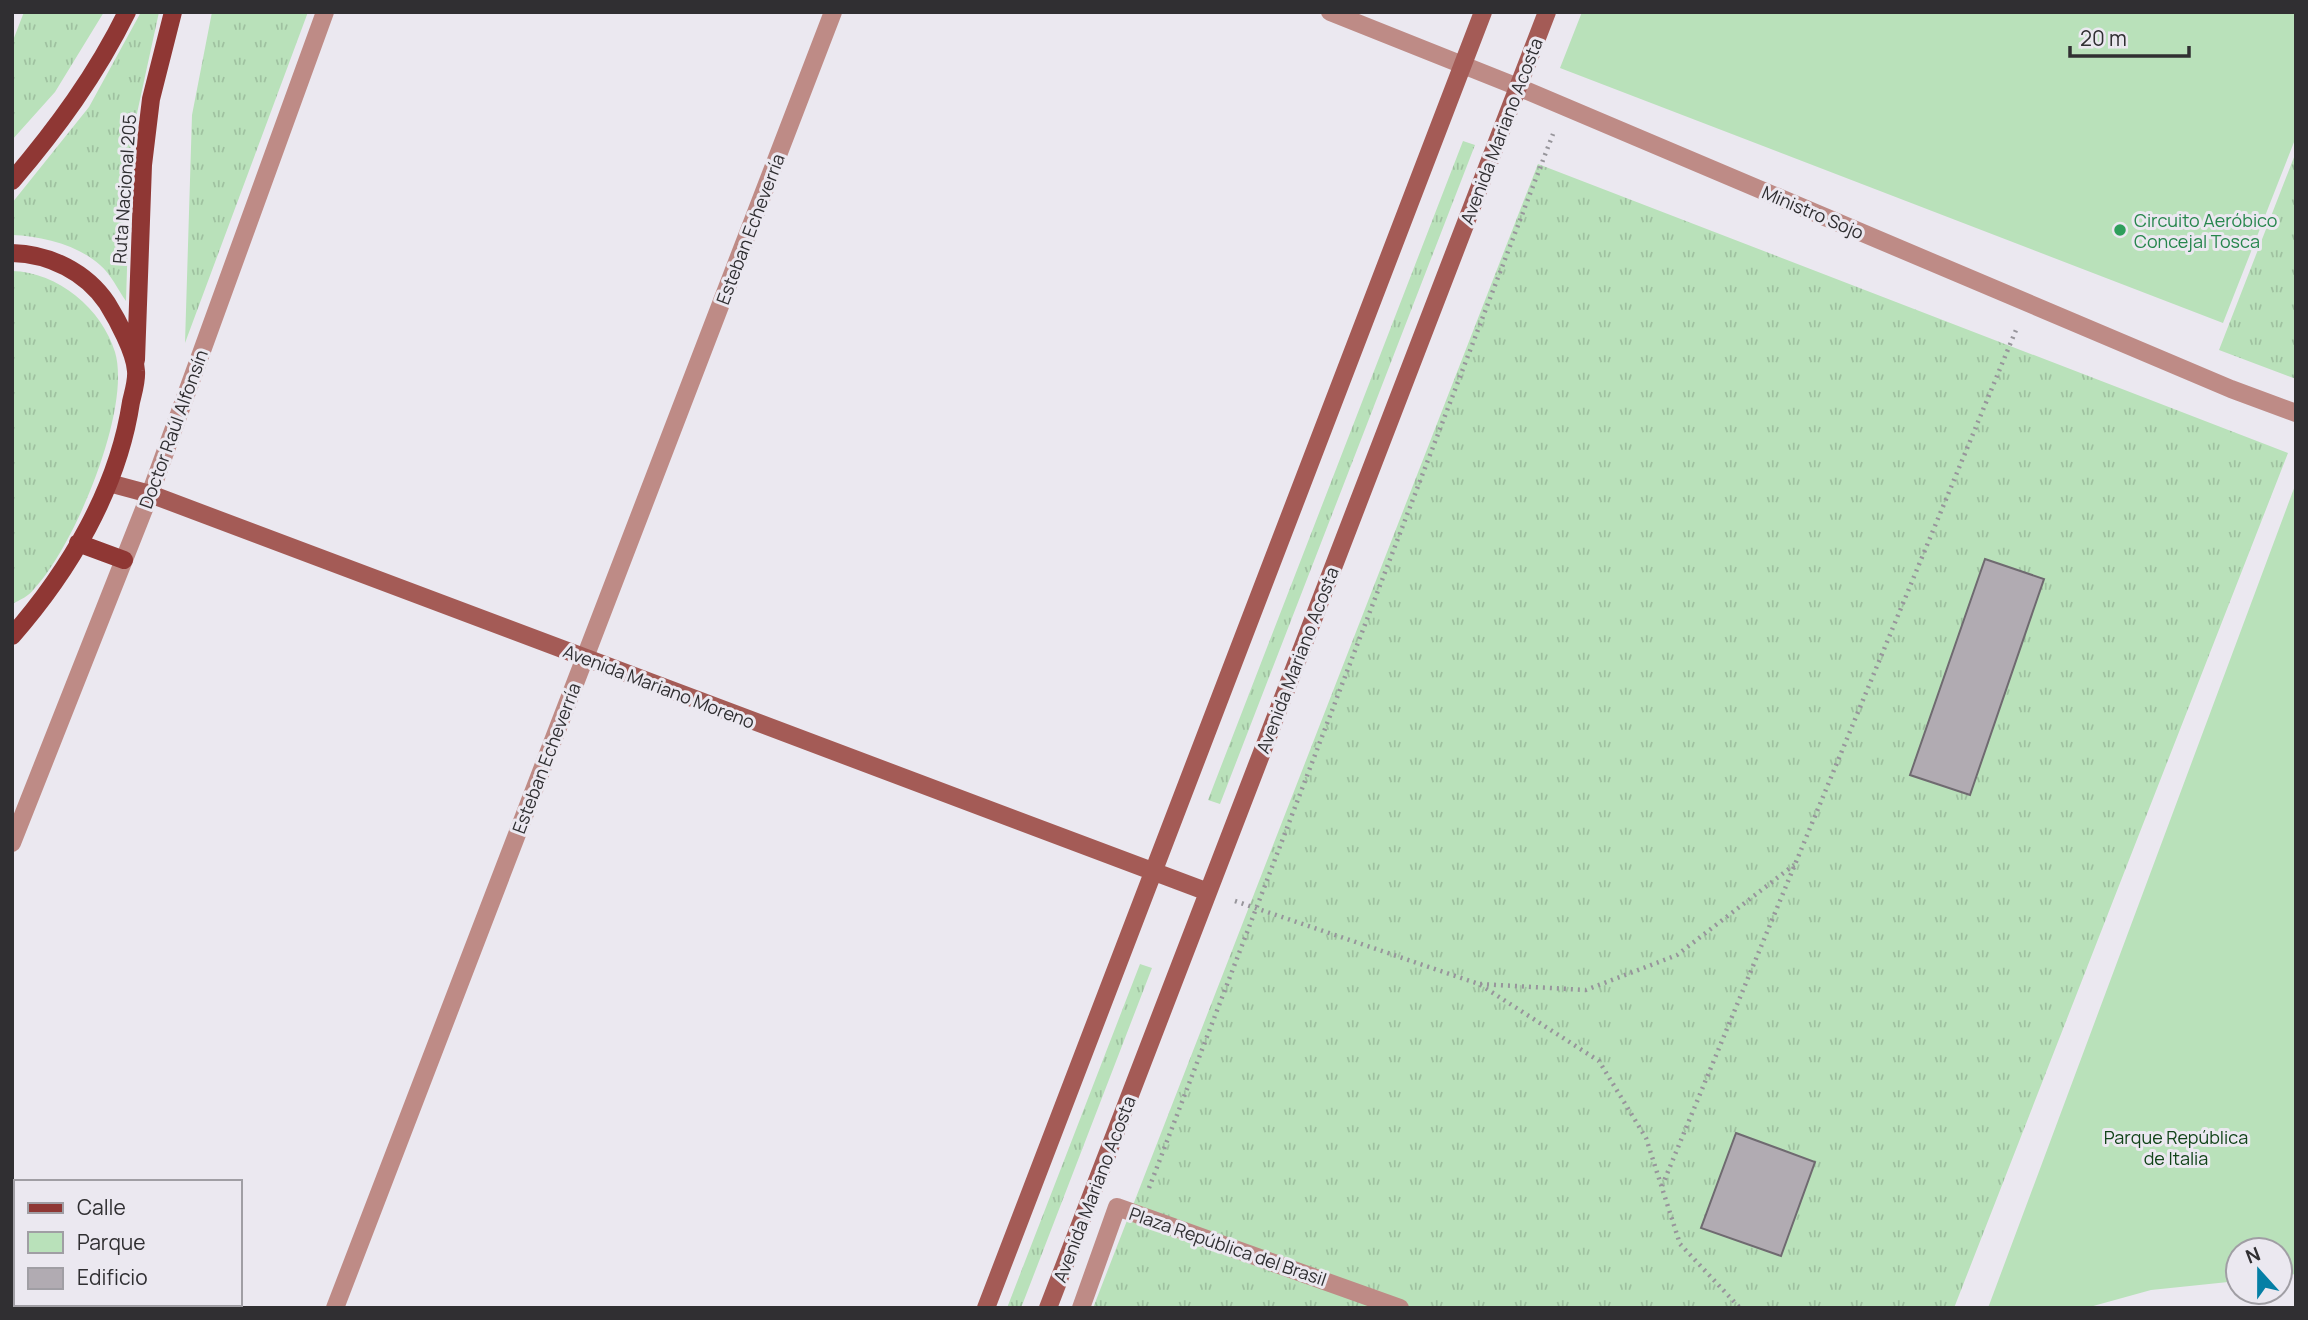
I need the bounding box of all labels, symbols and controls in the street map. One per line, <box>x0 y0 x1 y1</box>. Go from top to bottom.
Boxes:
scale bar <box>2070 14 2189 58</box>
text: 20 m <box>2080 24 2127 52</box>
street label: Avenida Mariano Acosta <box>1454 34 1548 228</box>
street label: Ruta Nacional 205 <box>107 113 141 265</box>
street label: Esteban Echeverría <box>710 150 790 308</box>
street label: Ministro Sojo <box>1758 180 1868 244</box>
place label: Circuito Aeróbico Concejal Tosca <box>2134 208 2277 253</box>
marker: Circuito Aeróbico Concejal Tosca <box>2112 222 2128 238</box>
street label: Doctor Raúl Alfonsín <box>133 346 213 512</box>
street label: Avenida Mariano Acosta <box>1250 563 1344 757</box>
street label: Avenida Mariano Moreno <box>560 638 758 734</box>
street label: Esteban Echeverría <box>506 679 586 837</box>
street label: Avenida Mariano Acosta <box>1047 1092 1141 1286</box>
park label: Parque República de Italia <box>2104 1125 2248 1170</box>
legend <box>14 1180 242 1306</box>
text: Calle <box>77 1193 126 1221</box>
street label: Plaza República del Brasil <box>1126 1201 1330 1291</box>
text: Parque <box>77 1228 146 1256</box>
north arrow <box>2224 1236 2294 1306</box>
text: N <box>2242 1241 2264 1270</box>
text: Edificio <box>77 1263 148 1291</box>

